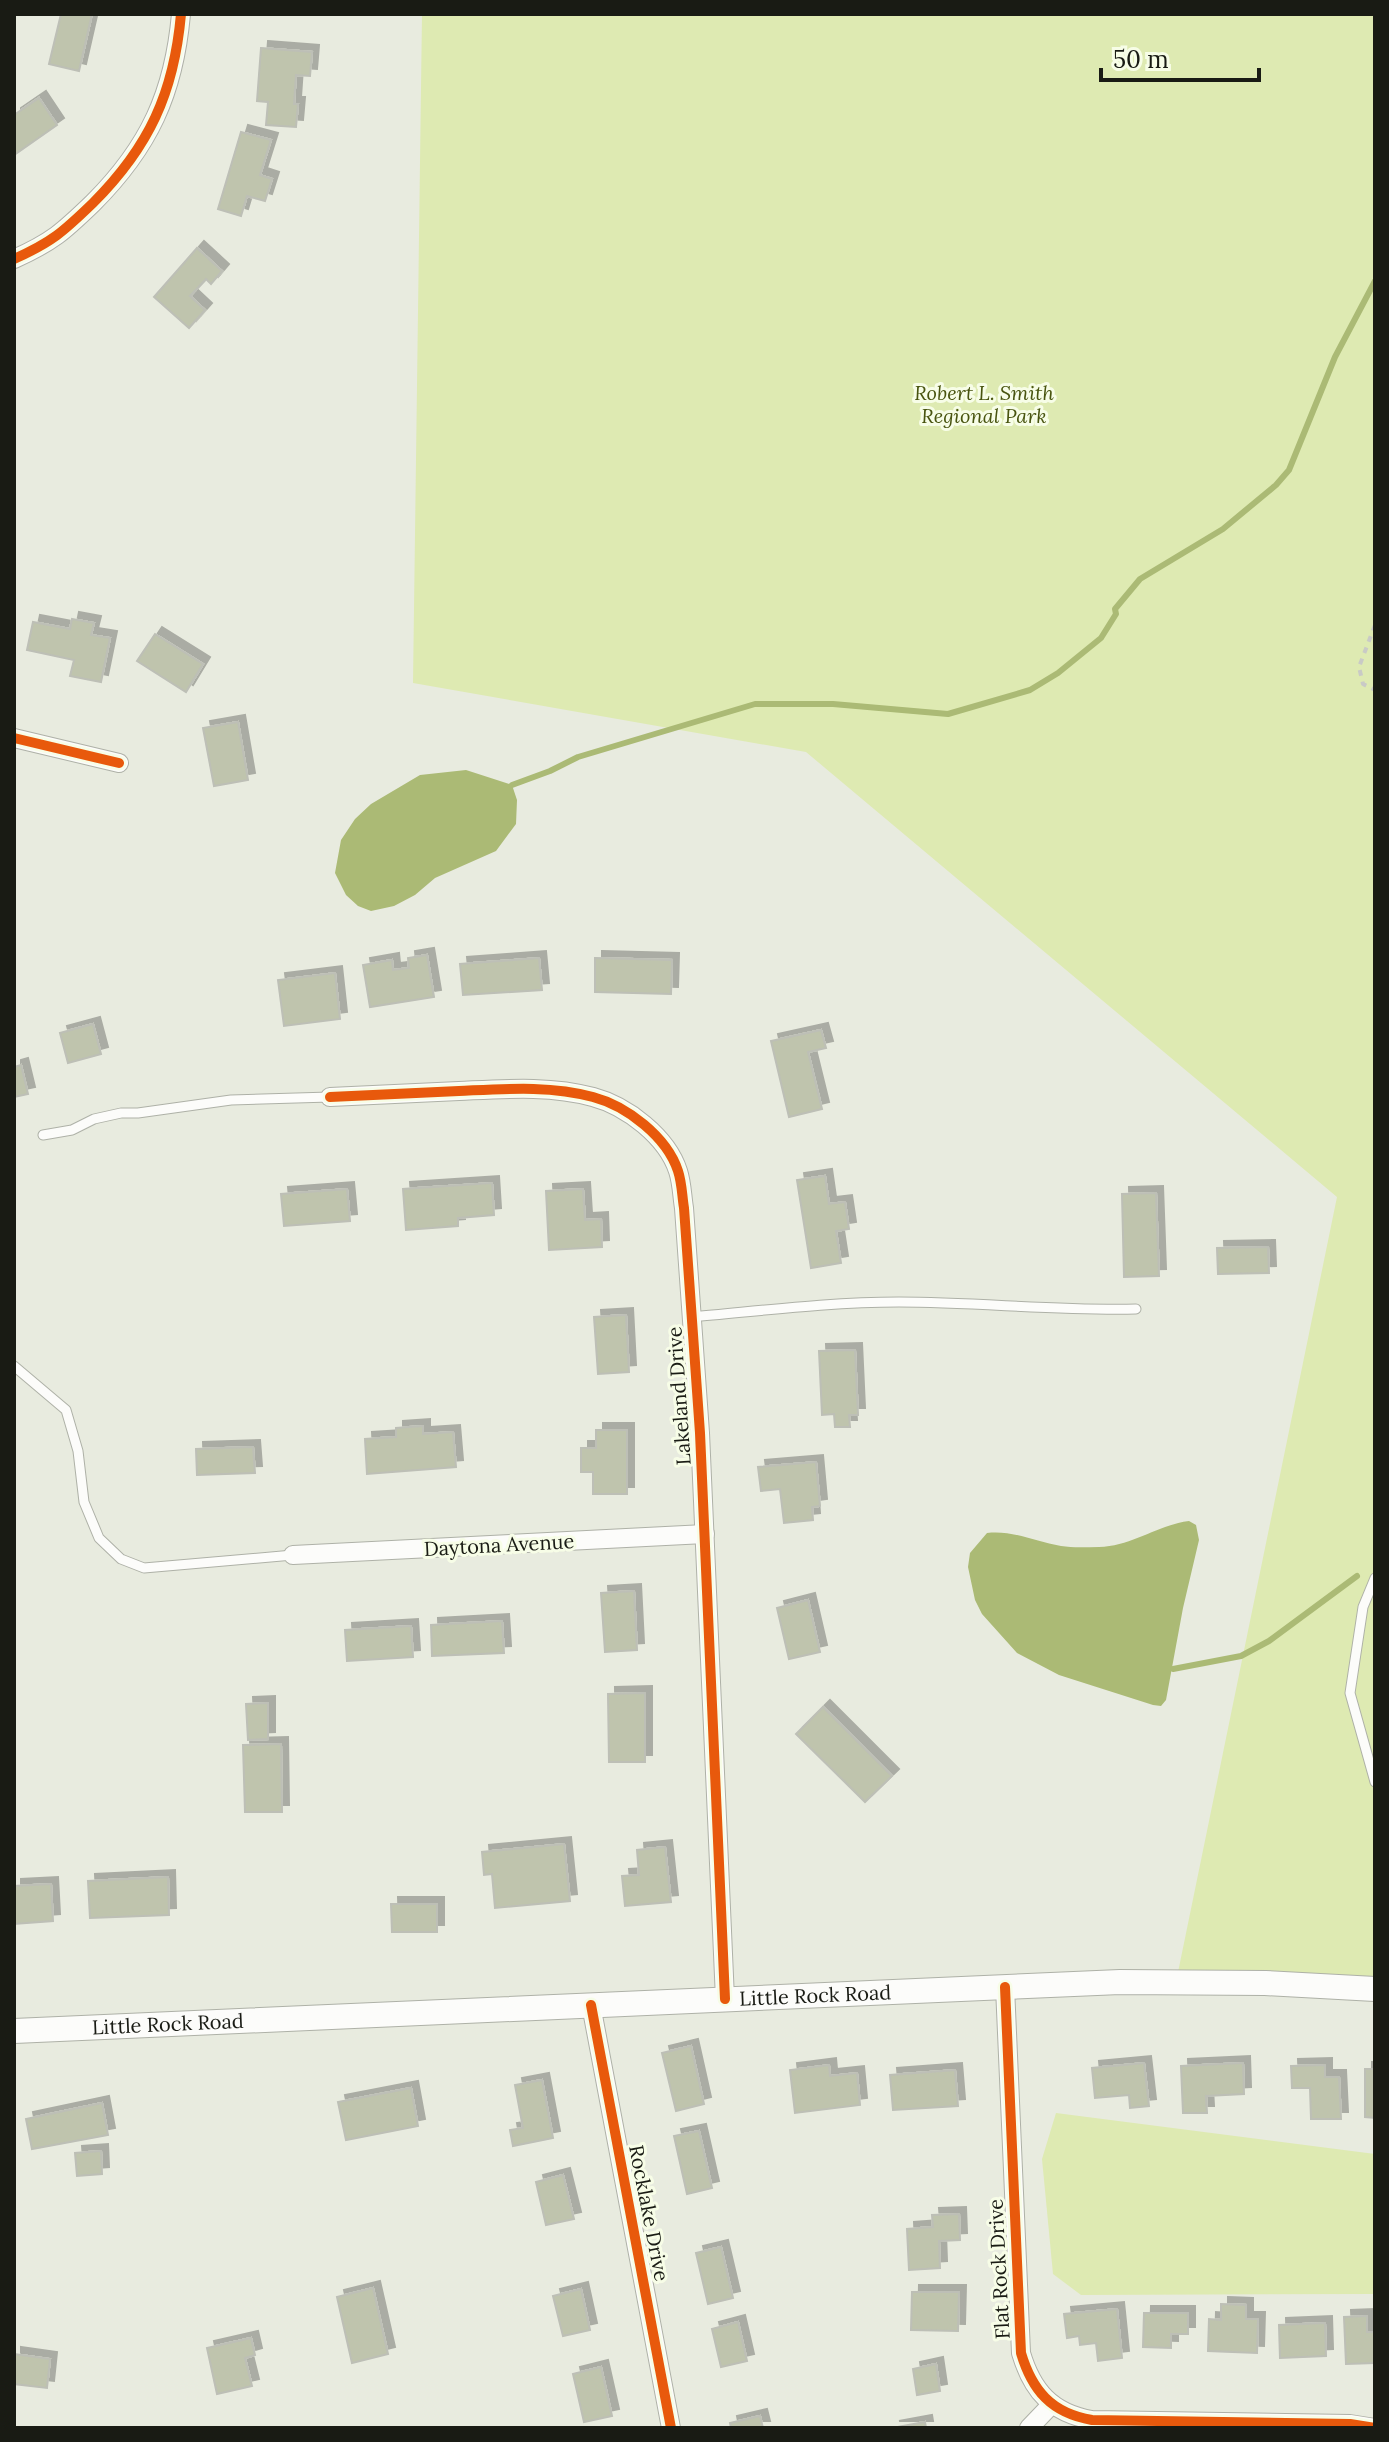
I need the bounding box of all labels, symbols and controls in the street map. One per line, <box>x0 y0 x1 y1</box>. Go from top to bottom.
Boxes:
scale bar <box>1101 32 1259 82</box>
text: 50 m <box>1113 44 1169 75</box>
park label: Robert L. Smith Regional Park <box>914 380 1054 428</box>
street label: Lakeland Drive <box>661 1326 696 1466</box>
street label: Daytona Avenue <box>423 1528 575 1561</box>
street label: Little Rock Road <box>739 1979 892 2011</box>
street label: Little Rock Road <box>91 2008 244 2040</box>
street label: Rocklake Drive <box>624 2143 675 2283</box>
street label: Flat Rock Drive <box>982 2198 1015 2340</box>

